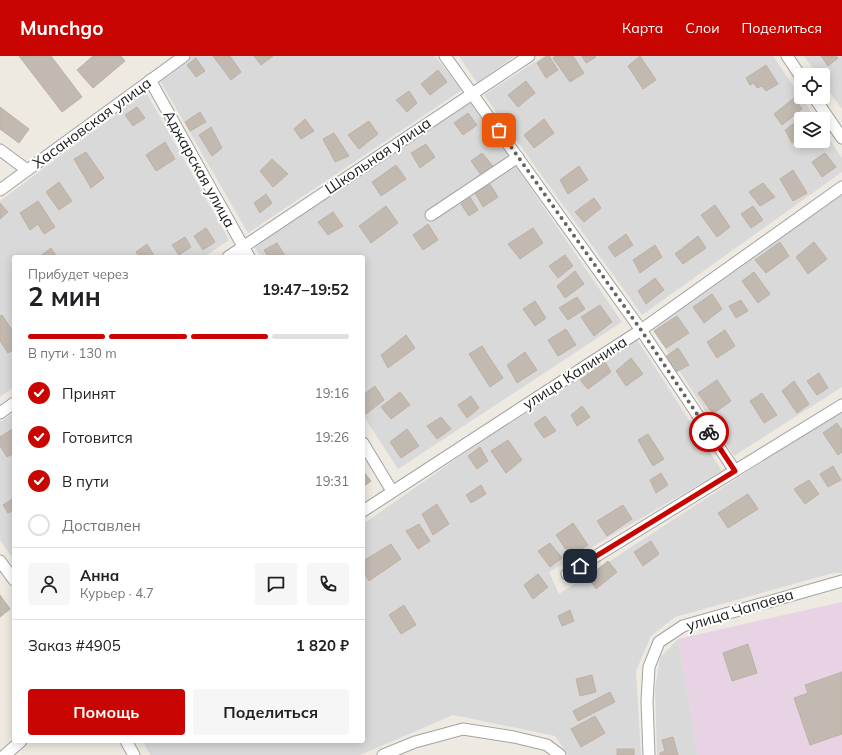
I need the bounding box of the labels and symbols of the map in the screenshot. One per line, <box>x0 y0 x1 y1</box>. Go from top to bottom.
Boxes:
street label: Хасановская улица <box>29 73 155 172</box>
street label: Аджарская улица <box>159 107 240 231</box>
street label: Школьная улица <box>321 113 434 198</box>
pin <box>482 113 516 147</box>
street label: улица Калинина <box>519 332 630 413</box>
courier <box>689 412 729 452</box>
pin <box>563 549 597 583</box>
street label: улица Чапаева <box>684 584 796 635</box>

